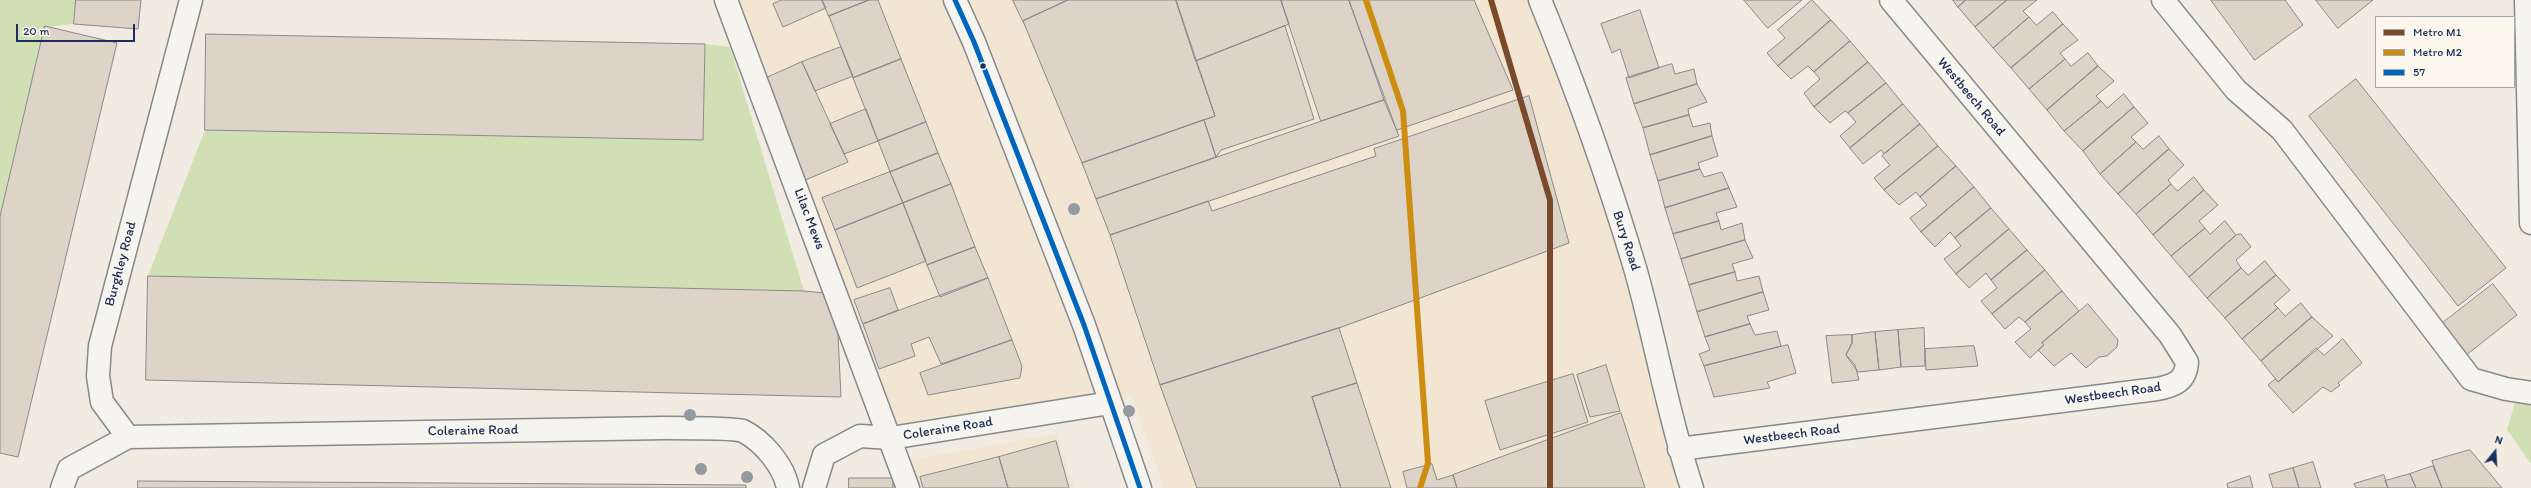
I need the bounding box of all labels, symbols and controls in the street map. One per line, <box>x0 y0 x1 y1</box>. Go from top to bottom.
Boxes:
scale bar <box>18 16 137 42</box>
legend <box>2375 16 2515 88</box>
text: 20 m <box>23 24 50 38</box>
text: Metro M1 <box>2413 25 2461 39</box>
text: Metro M2 <box>2413 45 2462 59</box>
street label: Westbeech Road <box>1933 54 2009 140</box>
unlabelled marker <box>978 61 988 71</box>
text: 57 <box>2413 65 2425 79</box>
street label: Lilac Mews <box>790 186 828 252</box>
street label: Bury Road <box>1608 209 1644 273</box>
street label: Burghley Road <box>102 220 140 308</box>
street label: Westbeech Road <box>2064 379 2162 409</box>
street label: Coleraine Road <box>902 414 994 444</box>
street label: Westbeech Road <box>1743 421 1841 449</box>
street label: Coleraine Road <box>427 422 519 440</box>
north arrow <box>2475 432 2515 472</box>
text: N <box>2493 433 2504 447</box>

